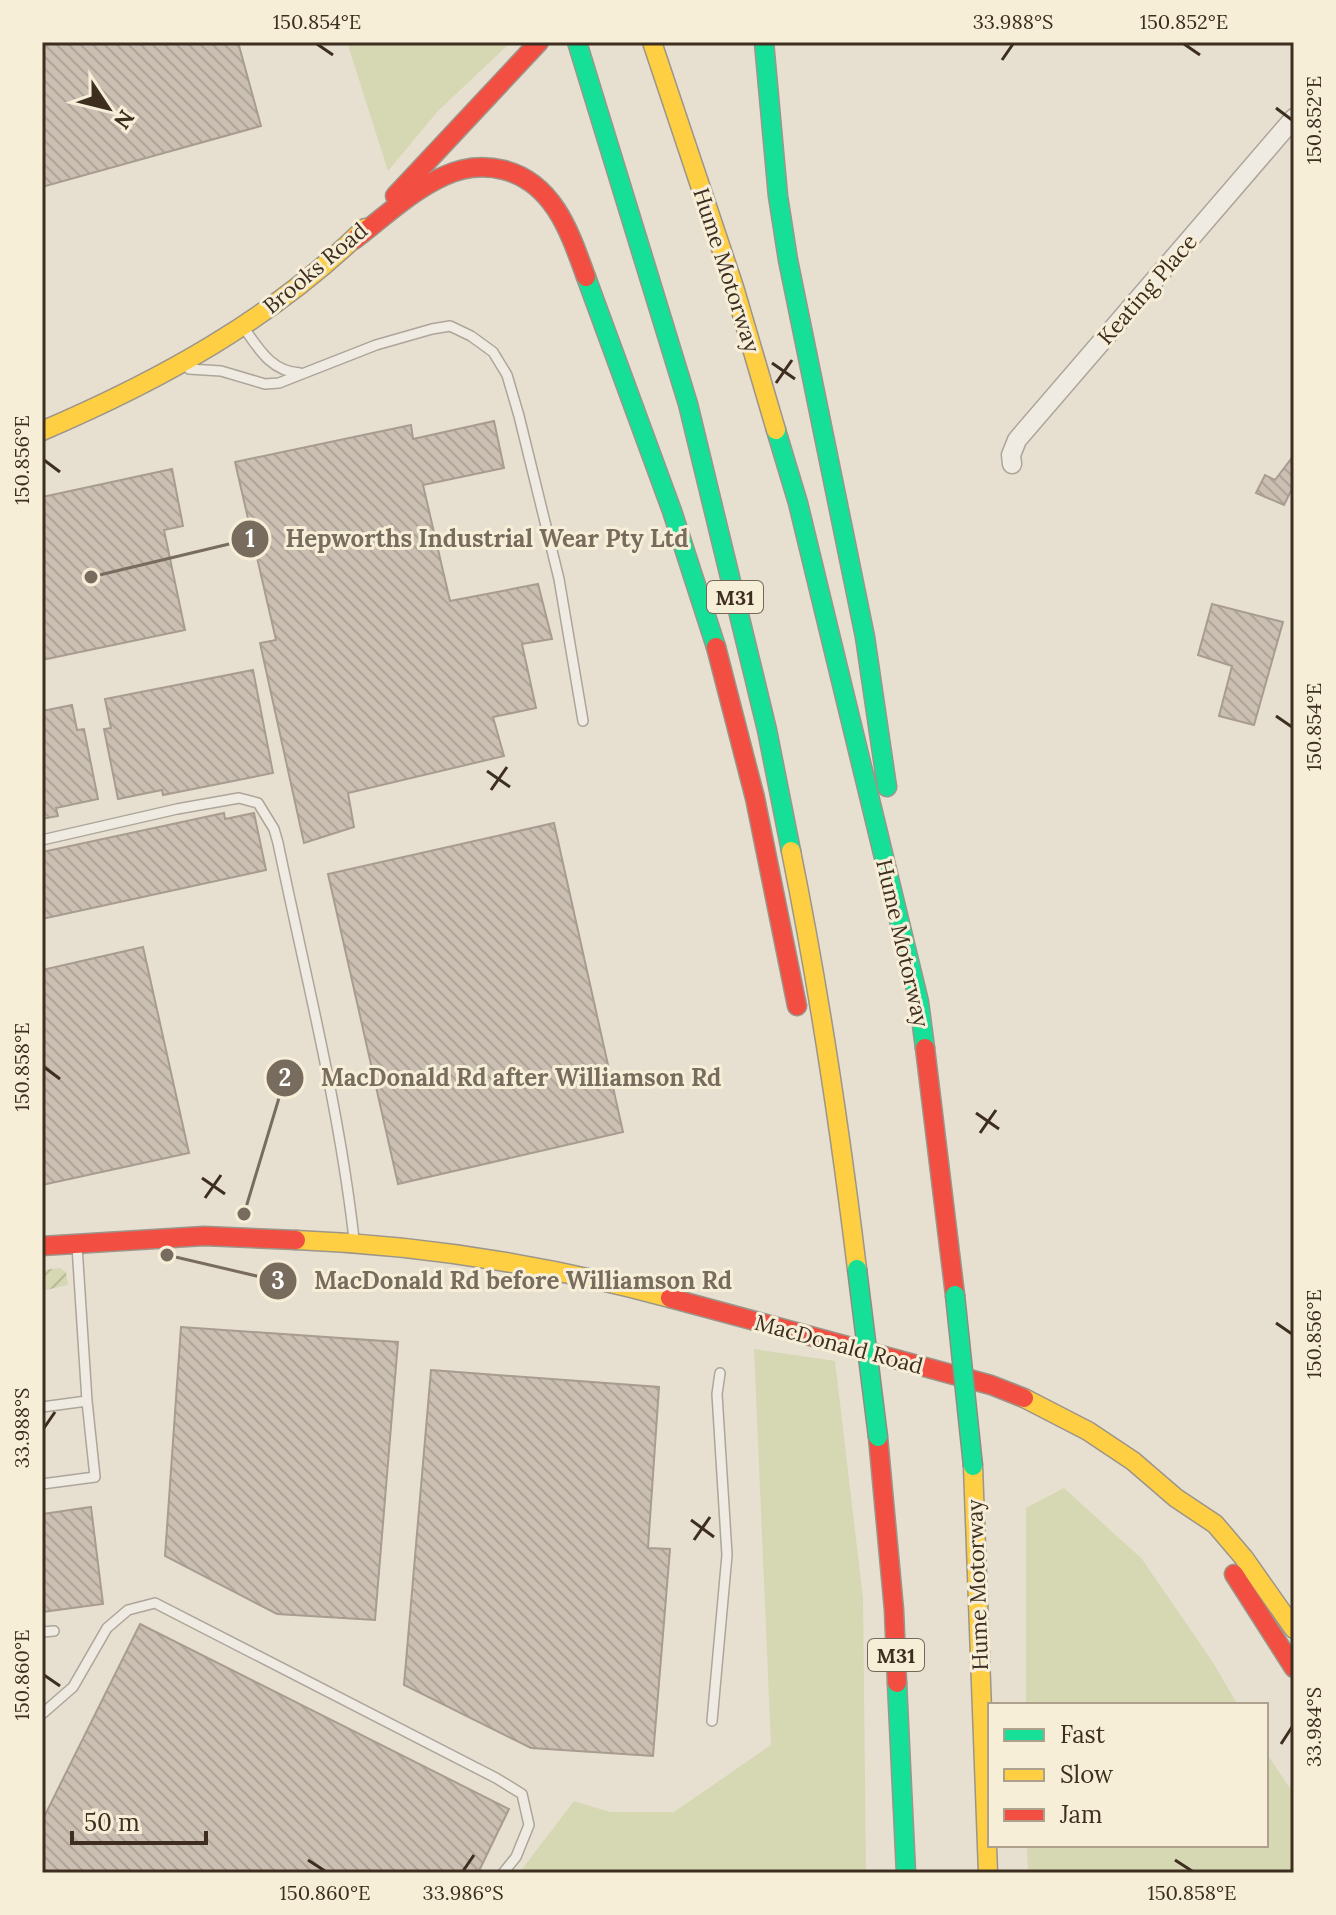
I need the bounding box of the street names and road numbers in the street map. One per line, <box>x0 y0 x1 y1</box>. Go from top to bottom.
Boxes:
street label: Hume Motorway <box>687 184 767 356</box>
street label: Brooks Road <box>257 216 373 320</box>
street label: Keating Place <box>1091 228 1203 350</box>
road number: M31 <box>707 581 763 613</box>
street label: Hume Motorway <box>870 856 936 1030</box>
street label: MacDonald Road <box>752 1308 926 1380</box>
street label: Hume Motorway <box>960 1498 994 1671</box>
road number: M31 <box>868 1639 924 1671</box>

